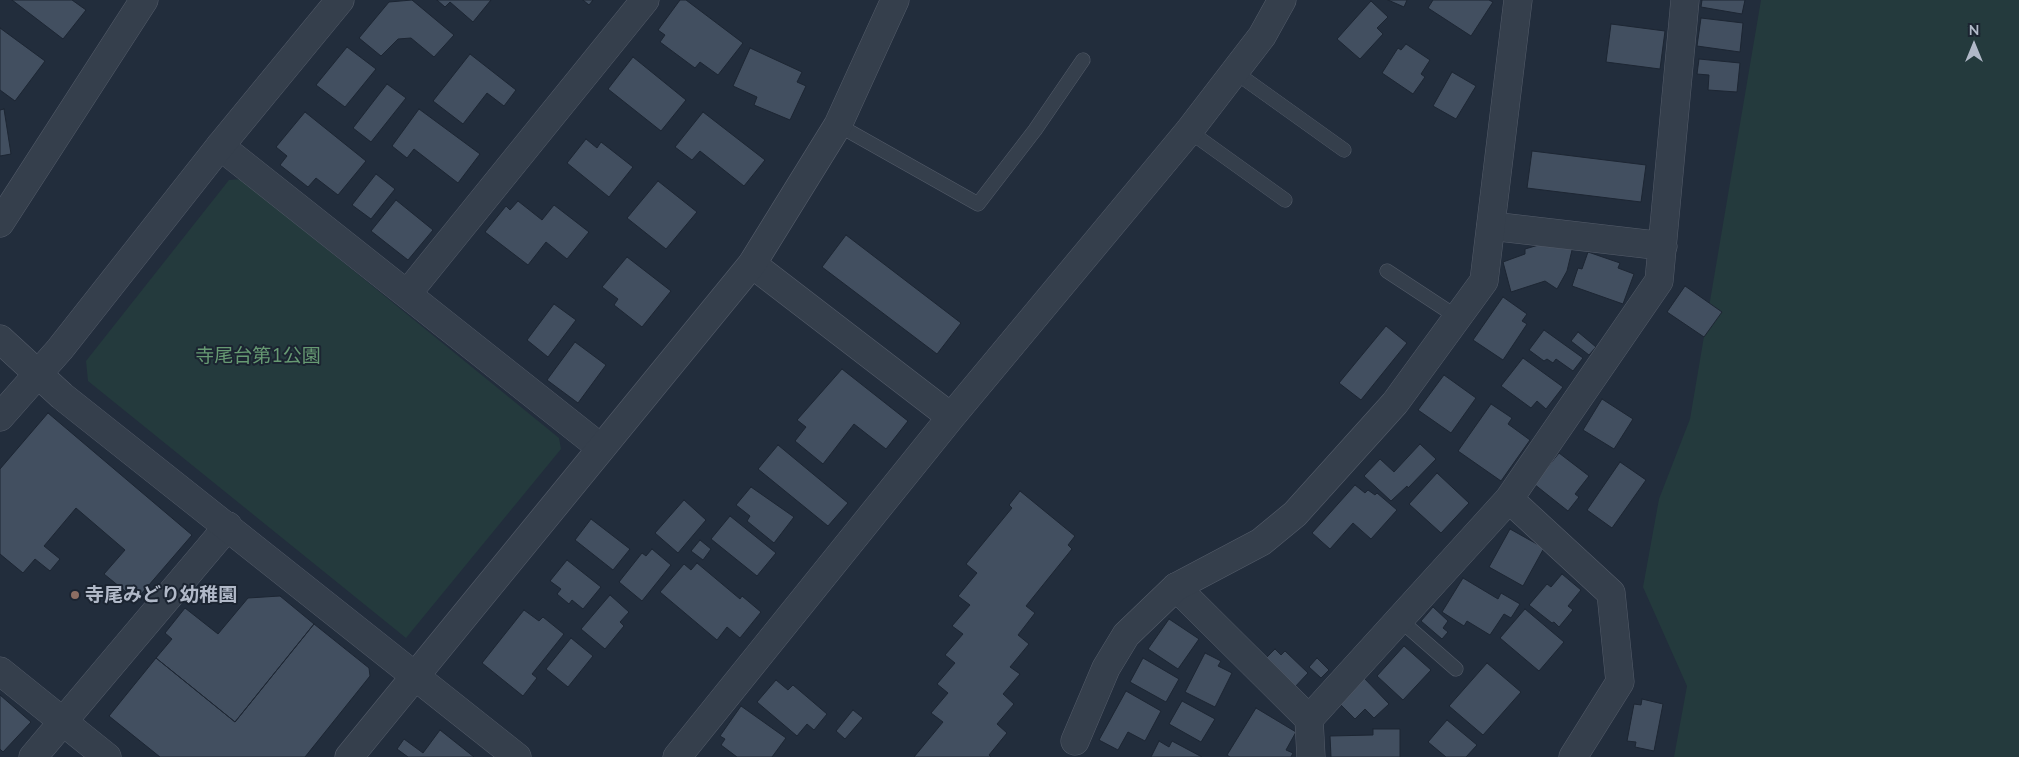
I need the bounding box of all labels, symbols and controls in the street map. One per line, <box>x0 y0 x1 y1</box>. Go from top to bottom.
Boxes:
north arrow <box>1949 20 1999 70</box>
text: N <box>1969 21 1979 39</box>
park label: 寺尾台第1公園 <box>195 345 321 367</box>
place label: 寺尾みどり幼稚園 <box>85 584 237 606</box>
marker: 寺尾みどり幼稚園 <box>69 589 81 601</box>

